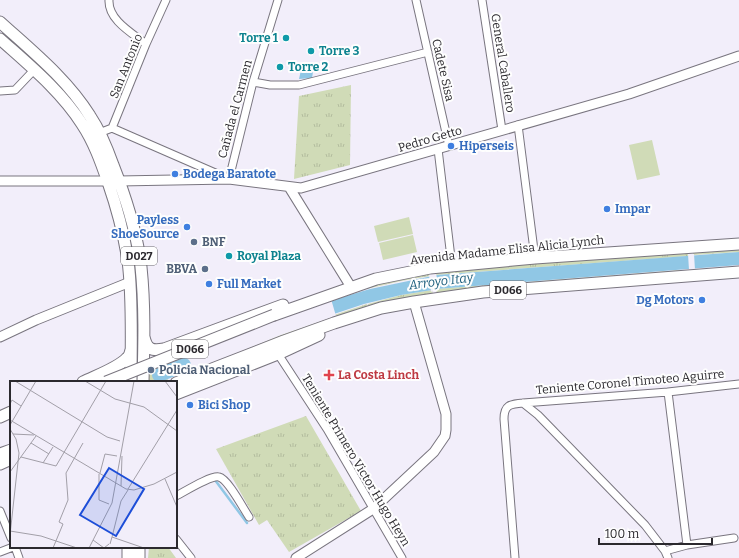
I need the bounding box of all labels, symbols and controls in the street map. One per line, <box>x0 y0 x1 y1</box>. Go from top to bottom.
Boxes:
street label: General Caballero <box>488 13 518 114</box>
place label: Torre 1 <box>239 31 279 45</box>
street label: San Antonio <box>107 32 145 100</box>
marker: Torre 1 <box>281 33 291 43</box>
street label: Cadete Sisa <box>429 37 457 103</box>
place label: Torre 3 <box>319 44 360 58</box>
marker: Torre 3 <box>306 46 316 56</box>
street label: Cañada el Carmen <box>215 58 255 160</box>
place label: Torre 2 <box>288 60 329 74</box>
marker: Torre 2 <box>275 62 285 72</box>
street label: Pedro Getto <box>396 123 464 155</box>
place label: Hiperseis <box>459 139 514 153</box>
marker: Hiperseis <box>446 141 456 151</box>
place label: Bodega Baratote <box>183 167 276 181</box>
marker: Bodega Baratote <box>170 169 180 179</box>
place label: Impar <box>615 202 651 216</box>
marker: Impar <box>602 204 612 214</box>
place label: Payless ShoeSource <box>111 213 179 241</box>
marker: Payless ShoeSource <box>182 222 192 232</box>
street label: Avenida Madame Elisa Alicia Lynch <box>409 233 605 267</box>
place label: BNF <box>202 235 226 249</box>
marker: BNF <box>189 237 199 247</box>
road number: D027 <box>121 247 157 265</box>
place label: Royal Plaza <box>237 249 301 263</box>
marker: Royal Plaza <box>224 251 234 261</box>
place label: BBVA <box>166 262 197 276</box>
marker: BBVA <box>200 264 210 274</box>
water label: Arroyo Itay <box>407 269 475 293</box>
place label: Full Market <box>217 277 282 291</box>
marker: Full Market <box>204 279 214 289</box>
road number: D066 <box>490 281 526 299</box>
place label: Dg Motors <box>636 293 694 307</box>
marker: Dg Motors <box>697 295 707 305</box>
road number: D066 <box>172 340 208 358</box>
place label: Policia Nacional <box>159 363 250 377</box>
marker: Policia Nacional <box>146 365 156 375</box>
street label: Teniente Coronel Timoteo Aguirre <box>535 367 725 397</box>
place label: La Costa Linch <box>338 368 419 382</box>
marker: La Costa Linch <box>323 369 335 381</box>
street label: Teniente Primero Victor Hugo Heyn <box>299 372 413 549</box>
inset map <box>10 381 177 548</box>
place label: Bici Shop <box>198 398 250 412</box>
marker: Bici Shop <box>185 400 195 410</box>
scale bar <box>599 520 712 546</box>
text: 100 m <box>605 527 640 541</box>

